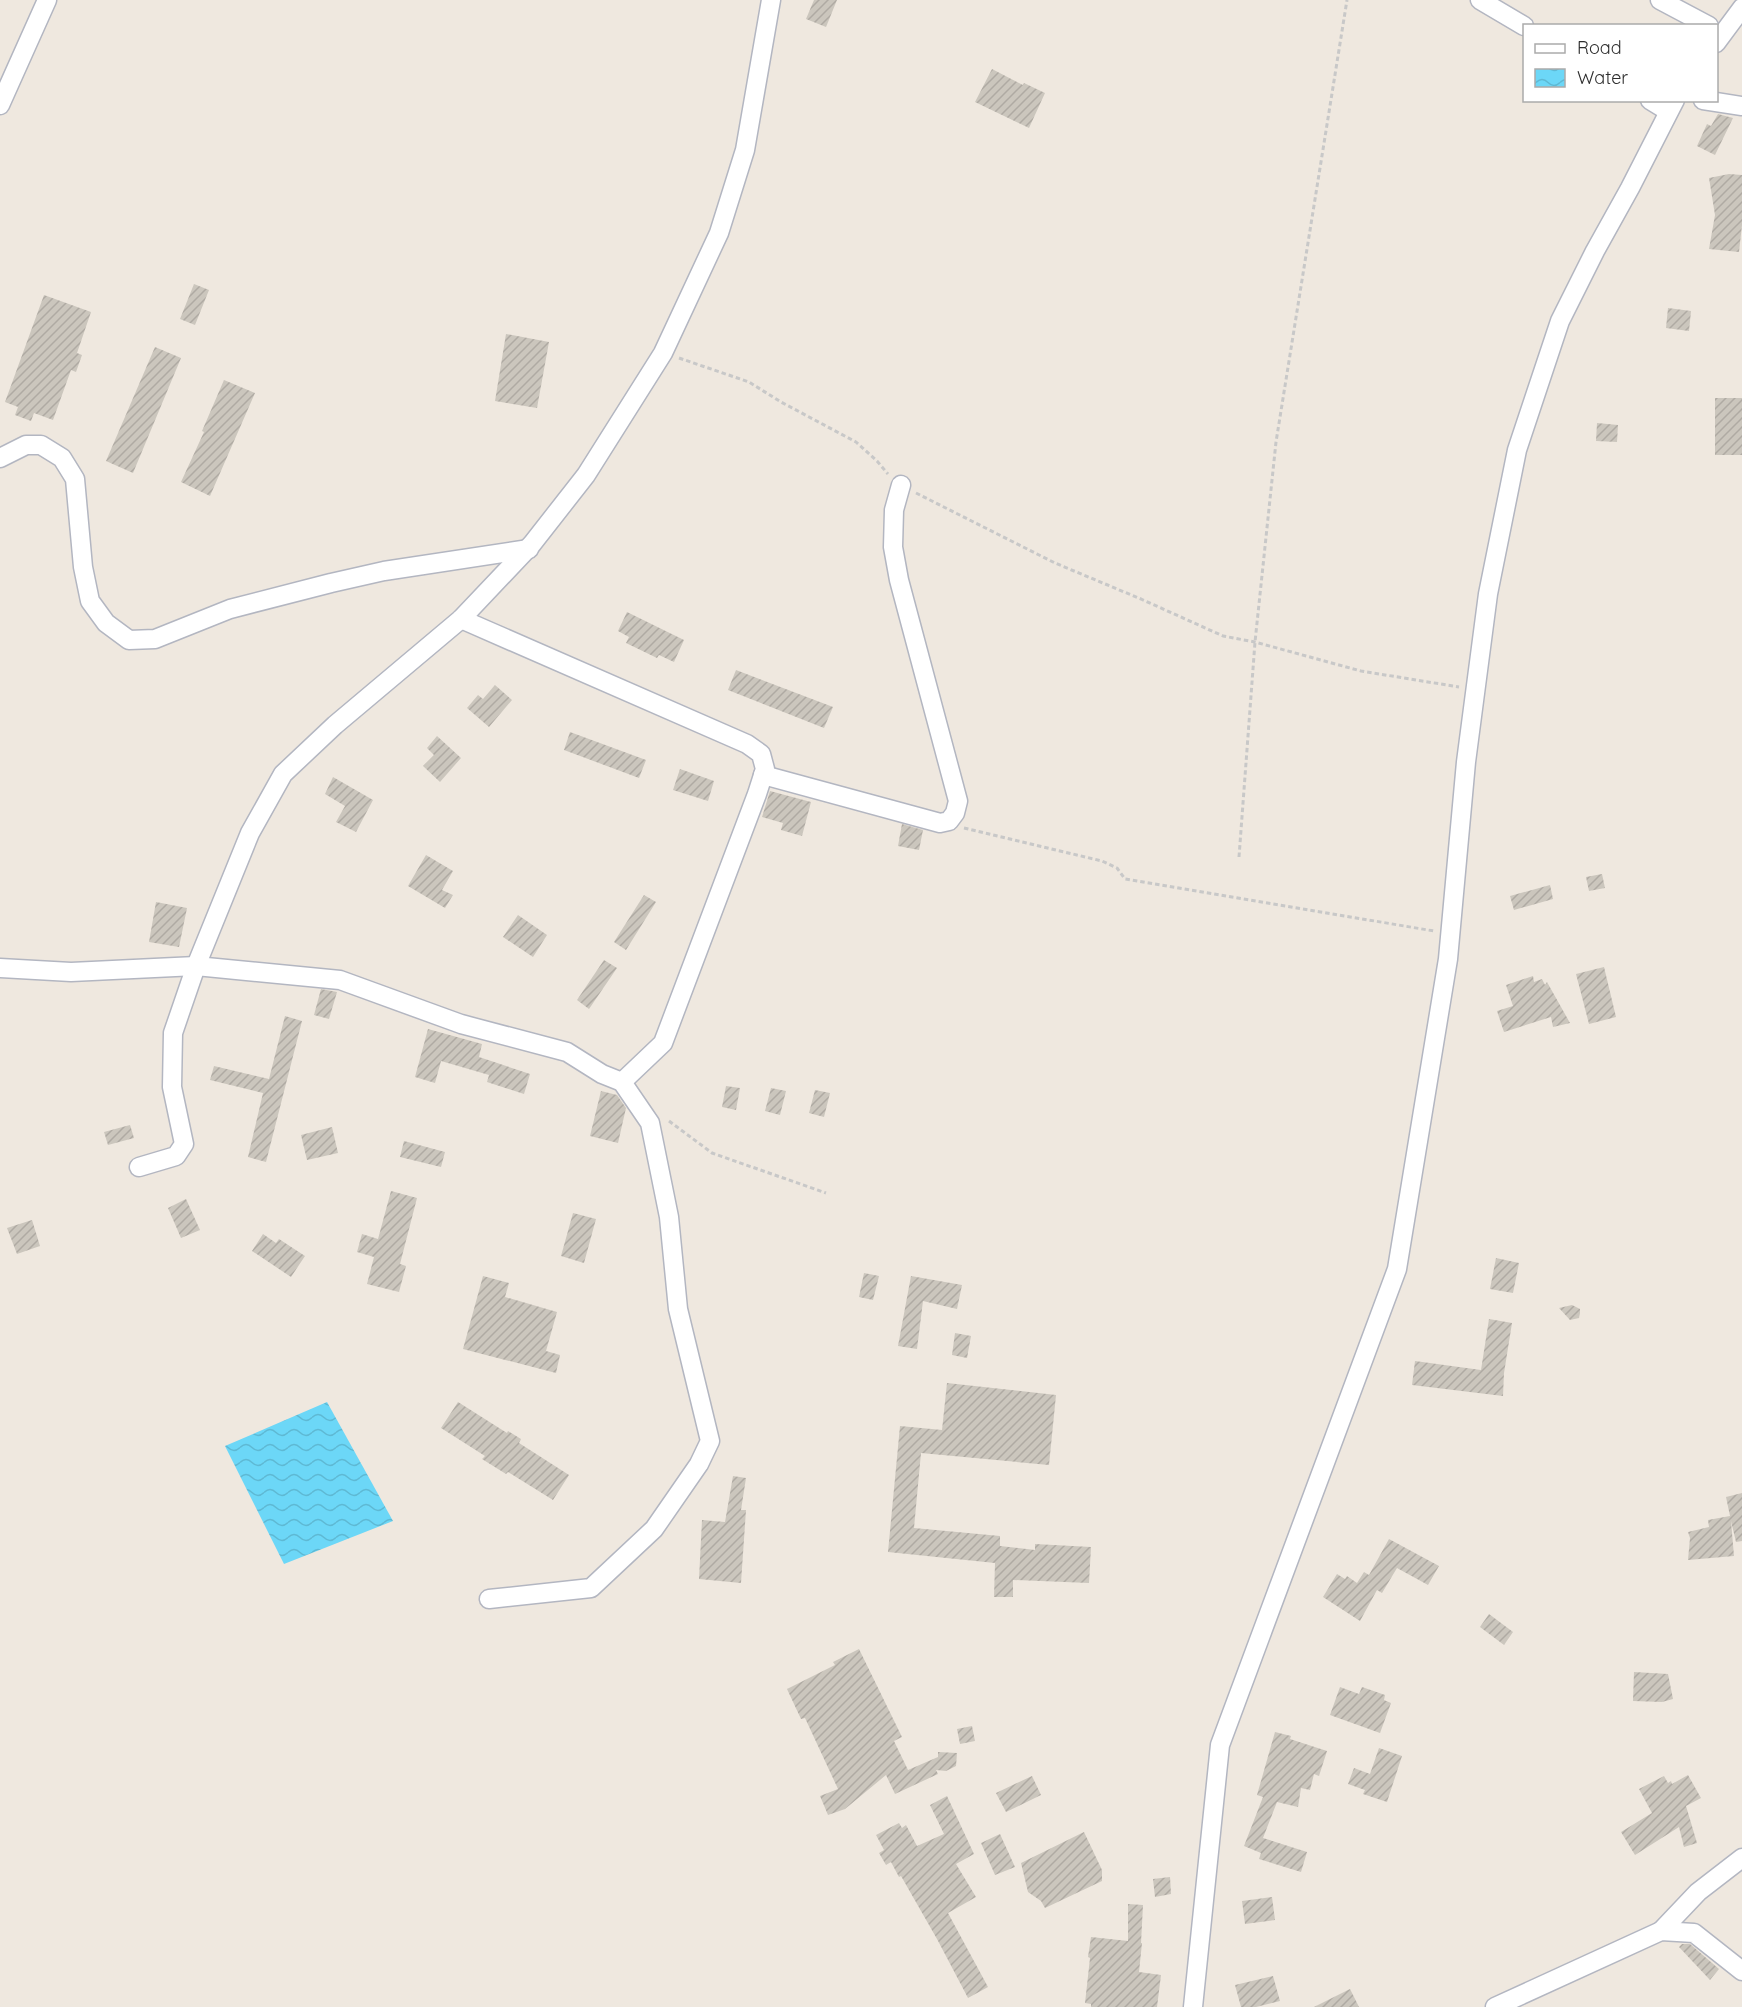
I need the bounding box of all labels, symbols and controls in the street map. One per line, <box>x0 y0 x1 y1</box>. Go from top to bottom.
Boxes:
legend <box>1523 24 1718 102</box>
text: Road <box>1577 36 1622 59</box>
text: Water <box>1577 66 1628 89</box>

